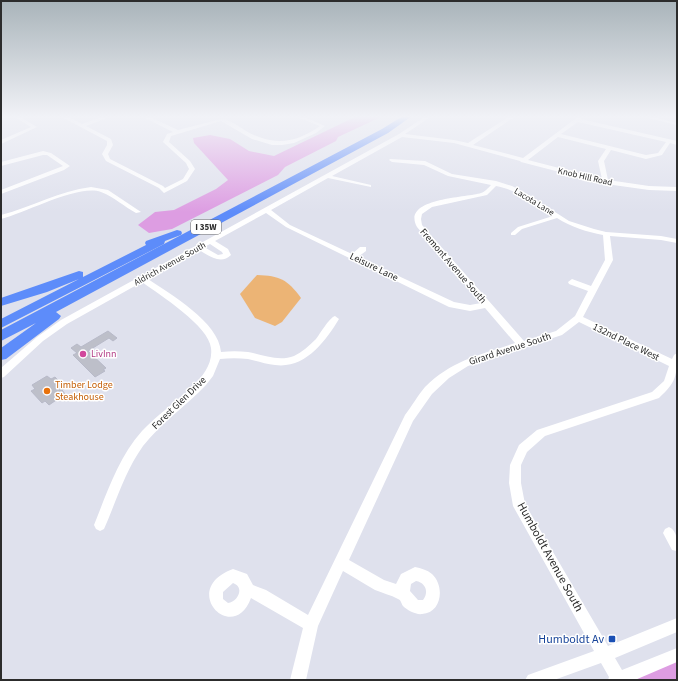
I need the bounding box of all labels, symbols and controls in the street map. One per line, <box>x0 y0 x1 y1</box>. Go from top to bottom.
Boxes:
street label: Knob Hill Road <box>556 164 614 190</box>
street label: Lacota Lane <box>511 185 557 219</box>
road number: I 35W <box>191 220 221 234</box>
street label: Fremont Avenue South <box>416 225 490 307</box>
street label: Aldrich Avenue South <box>132 239 208 289</box>
street label: Leisure Lane <box>347 249 401 285</box>
street label: 132nd Place West <box>590 320 662 364</box>
street label: Girard Avenue South <box>467 329 553 369</box>
place label: LivInn <box>91 347 117 361</box>
marker: LivInn <box>78 349 88 359</box>
street label: Forest Glen Drive <box>149 373 209 433</box>
place label: Timber Lodge Steakhouse <box>55 378 113 404</box>
marker: Timber Lodge Steakhouse <box>42 386 52 396</box>
street label: Humboldt Avenue South <box>513 499 587 615</box>
place label: Humboldt Av <box>538 631 604 648</box>
marker: Humboldt Av <box>607 634 617 644</box>

